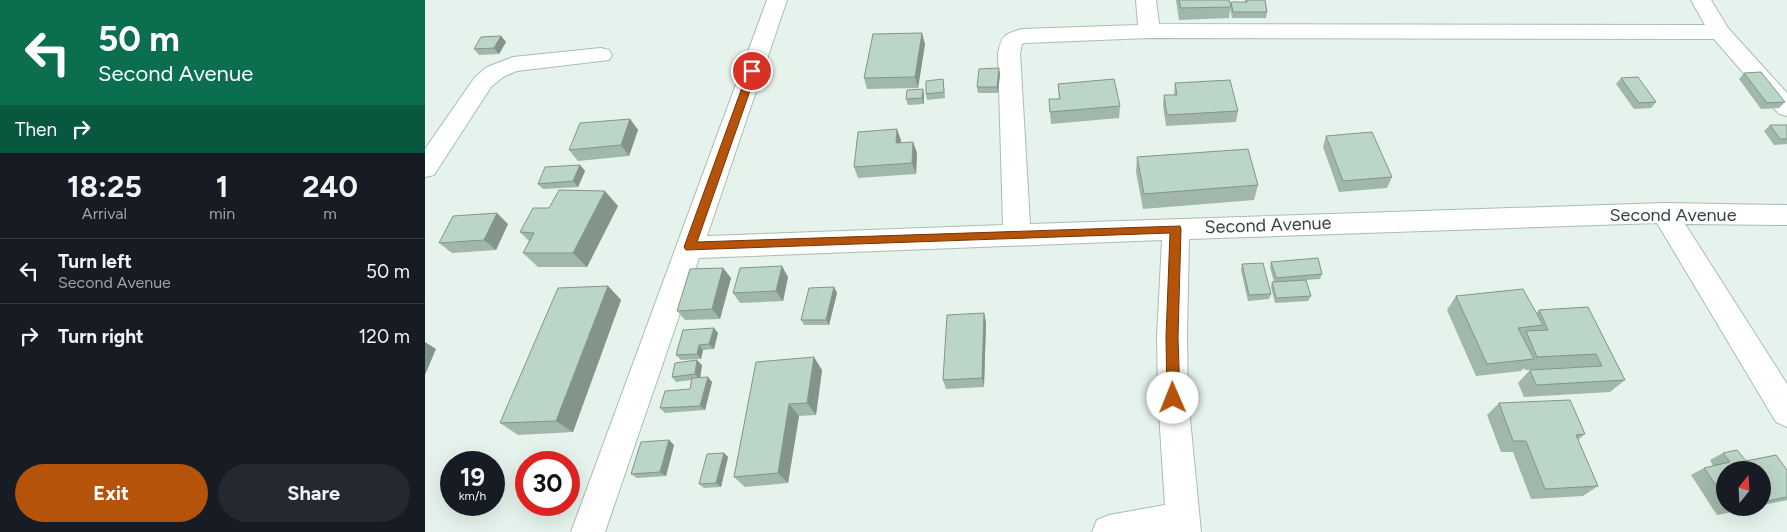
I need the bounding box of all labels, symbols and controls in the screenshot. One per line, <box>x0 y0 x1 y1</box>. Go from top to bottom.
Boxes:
text: 50 m <box>98 18 180 60</box>
icon: left <box>15 20 80 85</box>
pin <box>731 50 773 92</box>
icon: arrive <box>738 57 766 85</box>
text: Second Avenue <box>98 60 253 87</box>
icon: right <box>67 115 95 143</box>
text: Then <box>15 118 57 141</box>
text: 18:25 <box>67 168 142 205</box>
text: 1 <box>216 168 228 205</box>
text: 240 <box>302 168 358 205</box>
text: Arrival <box>82 204 127 223</box>
text: min <box>209 204 235 223</box>
text: m <box>323 204 337 223</box>
street label: Second Avenue <box>1610 204 1737 226</box>
street label: Second Avenue <box>1204 212 1332 238</box>
text: Turn left <box>58 250 132 273</box>
icon: left <box>15 257 43 285</box>
text: 50 m <box>366 260 410 283</box>
text: Second Avenue <box>58 273 171 292</box>
icon: right <box>15 322 43 350</box>
text: Turn right <box>58 325 144 348</box>
text: 120 m <box>358 325 410 348</box>
position arrow <box>1146 371 1198 423</box>
speed limit sign: 30 <box>515 451 580 516</box>
north arrow <box>1716 461 1771 516</box>
map controls <box>1716 461 1771 516</box>
text: 19 <box>460 462 485 492</box>
button: Exit <box>15 464 208 522</box>
button: Share <box>218 464 410 522</box>
text: km/h <box>459 489 486 503</box>

